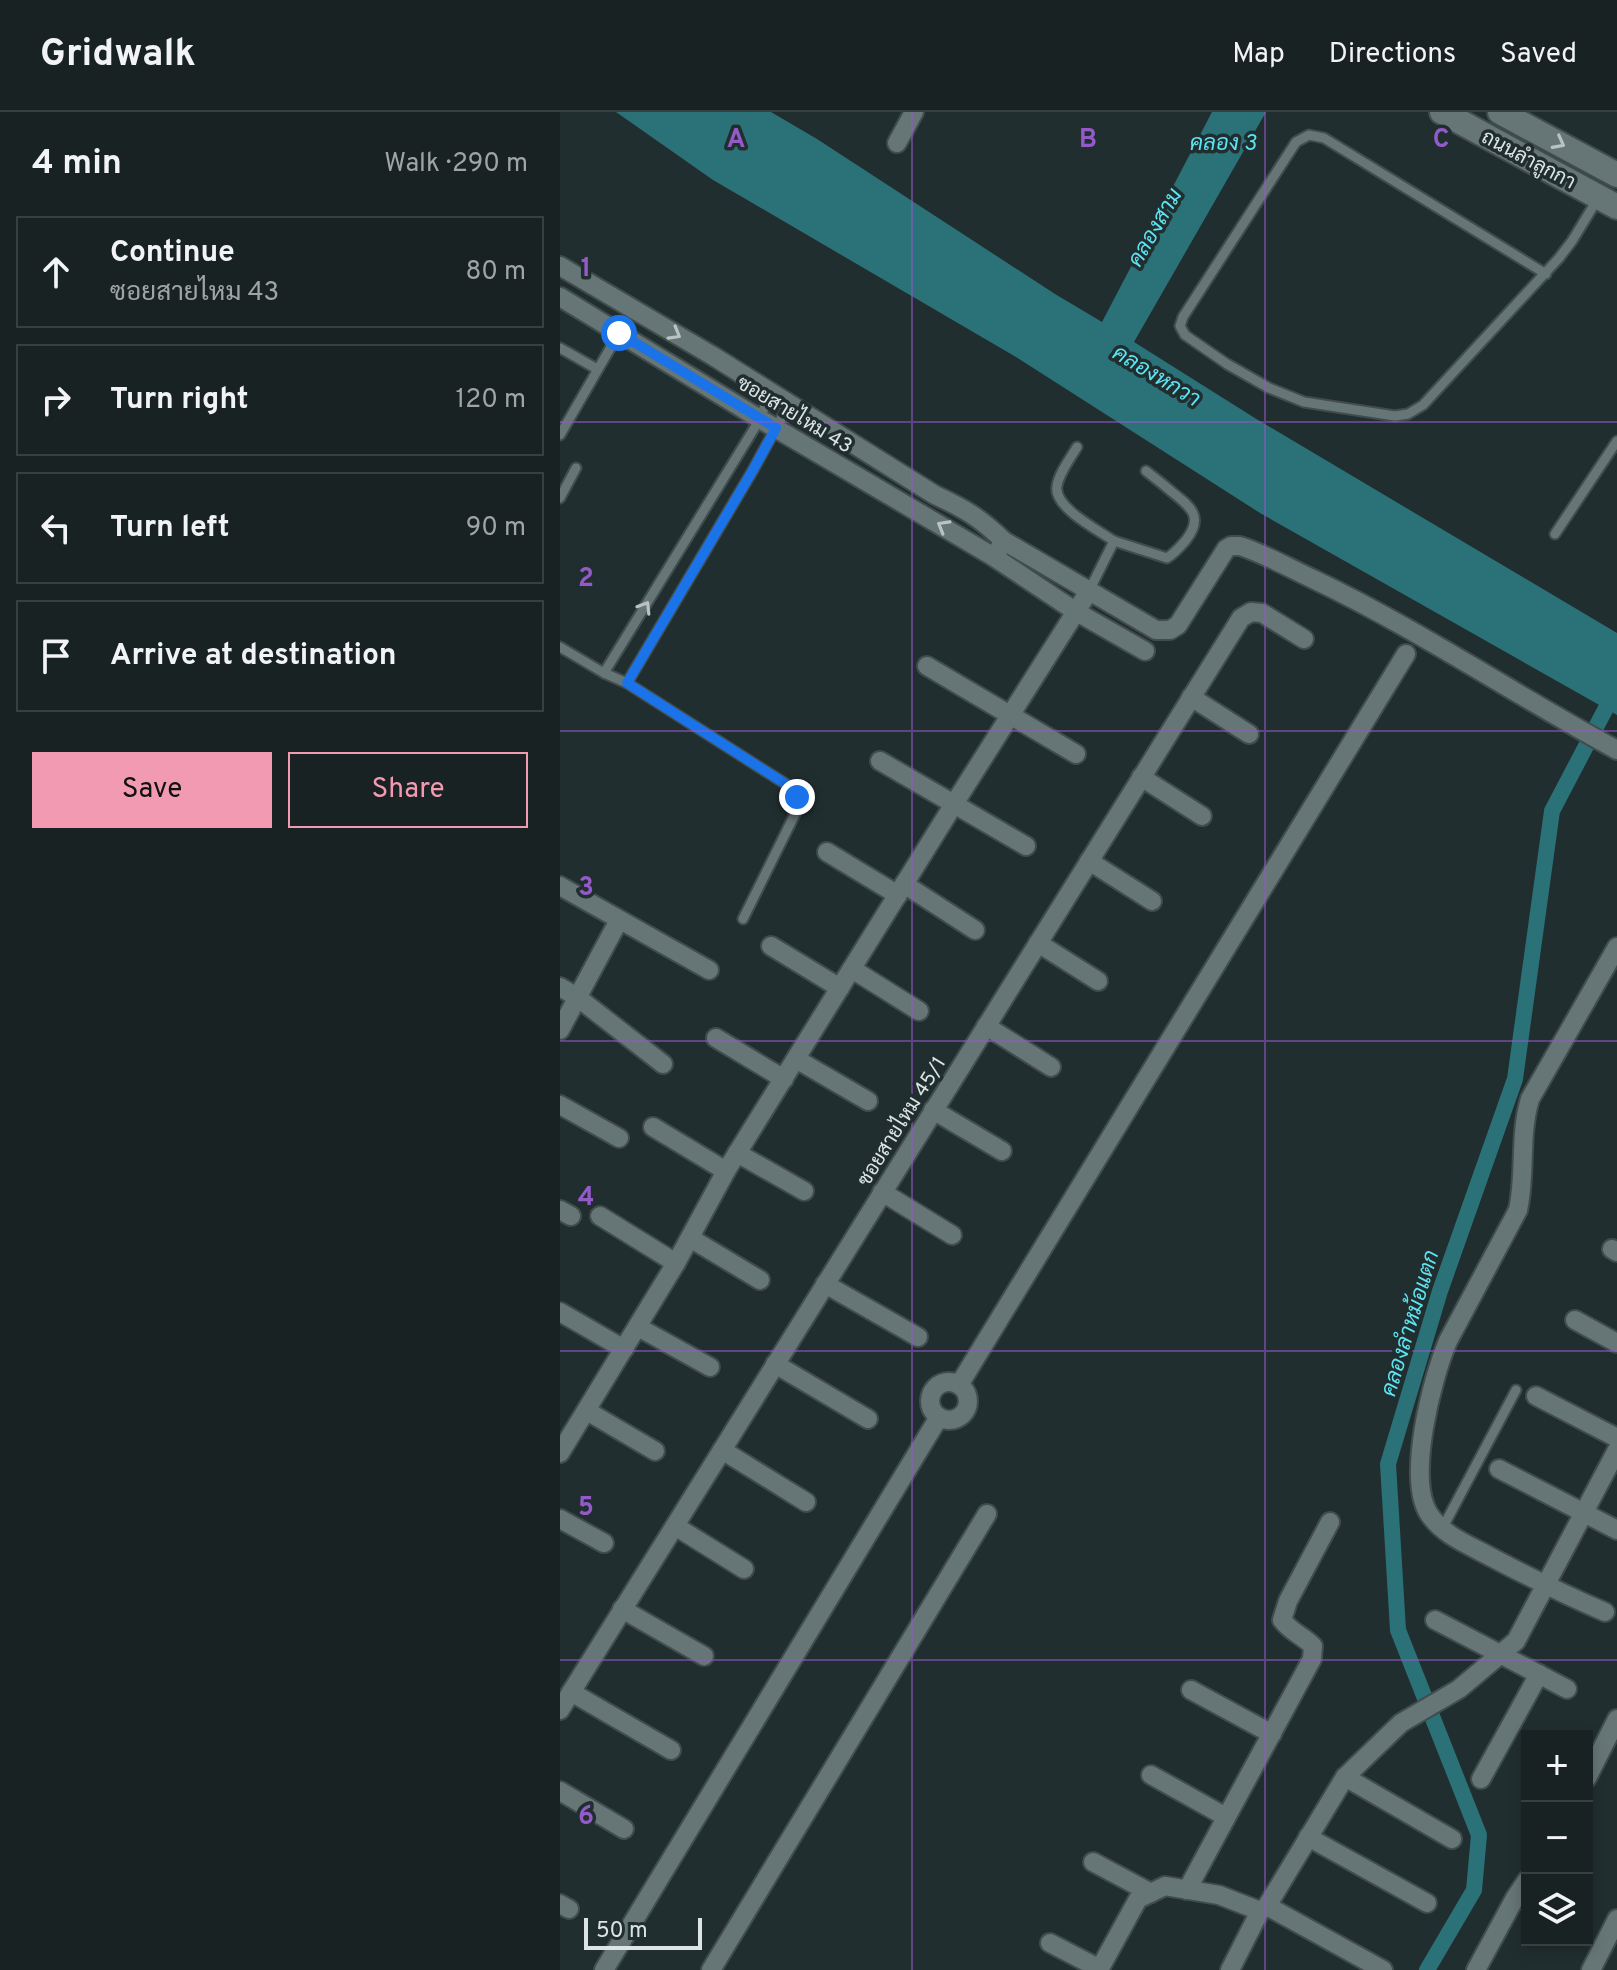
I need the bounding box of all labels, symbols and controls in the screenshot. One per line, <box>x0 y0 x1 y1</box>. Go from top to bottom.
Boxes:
text: Gridwalk <box>40 31 196 80</box>
text: Map <box>1232 37 1285 73</box>
text: Directions <box>1329 37 1456 73</box>
text: Saved <box>1500 37 1577 73</box>
text: A <box>727 124 745 157</box>
text: B <box>1079 124 1097 157</box>
text: C <box>1433 124 1449 157</box>
street label: ถนนลำลูกกา <box>1477 124 1580 196</box>
water label: คลอง 3 <box>1190 131 1257 158</box>
one-way arrow <box>1550 134 1565 149</box>
text: 4 min <box>32 143 122 186</box>
text: Walk · 290 m <box>384 148 528 181</box>
water label: คลองสาม <box>1123 184 1190 272</box>
text: Continue <box>110 235 235 272</box>
icon: ahead <box>34 250 78 294</box>
text: 1 <box>581 253 591 286</box>
text: 80 m <box>466 256 526 289</box>
text: ซอยสายไหม 43 <box>110 277 279 310</box>
route start <box>601 315 637 351</box>
one-way arrow <box>667 325 681 340</box>
water label: คลองหกวา <box>1107 340 1204 414</box>
street label: ซอยสายไหม 43 <box>731 369 857 460</box>
icon: right <box>34 378 78 422</box>
text: Turn right <box>110 382 248 419</box>
text: 120 m <box>456 384 526 417</box>
icon: left <box>34 506 78 550</box>
text: Turn left <box>110 510 230 547</box>
text: 90 m <box>466 512 526 545</box>
one-way arrow <box>937 520 952 536</box>
text: 2 <box>578 563 594 596</box>
one-way arrow <box>635 601 651 616</box>
icon: arrive <box>34 634 78 678</box>
text: Arrive at destination <box>110 638 396 675</box>
button: Save <box>32 752 272 828</box>
button: Share <box>288 752 528 828</box>
route end <box>779 779 815 815</box>
text: 3 <box>578 872 594 905</box>
street label: ซอยสายไหม 45/1 <box>851 1051 953 1192</box>
text: 4 <box>578 1182 594 1215</box>
water label: คลองลำหม้อแตก <box>1374 1247 1446 1400</box>
text: 5 <box>578 1492 594 1525</box>
map controls <box>1521 1730 1593 1946</box>
button: + <box>1521 1730 1593 1802</box>
text: 6 <box>578 1801 594 1834</box>
button: − <box>1521 1802 1593 1874</box>
button: layers <box>1521 1874 1593 1946</box>
scale bar <box>584 1914 702 1950</box>
text: 50 m <box>596 1918 648 1945</box>

